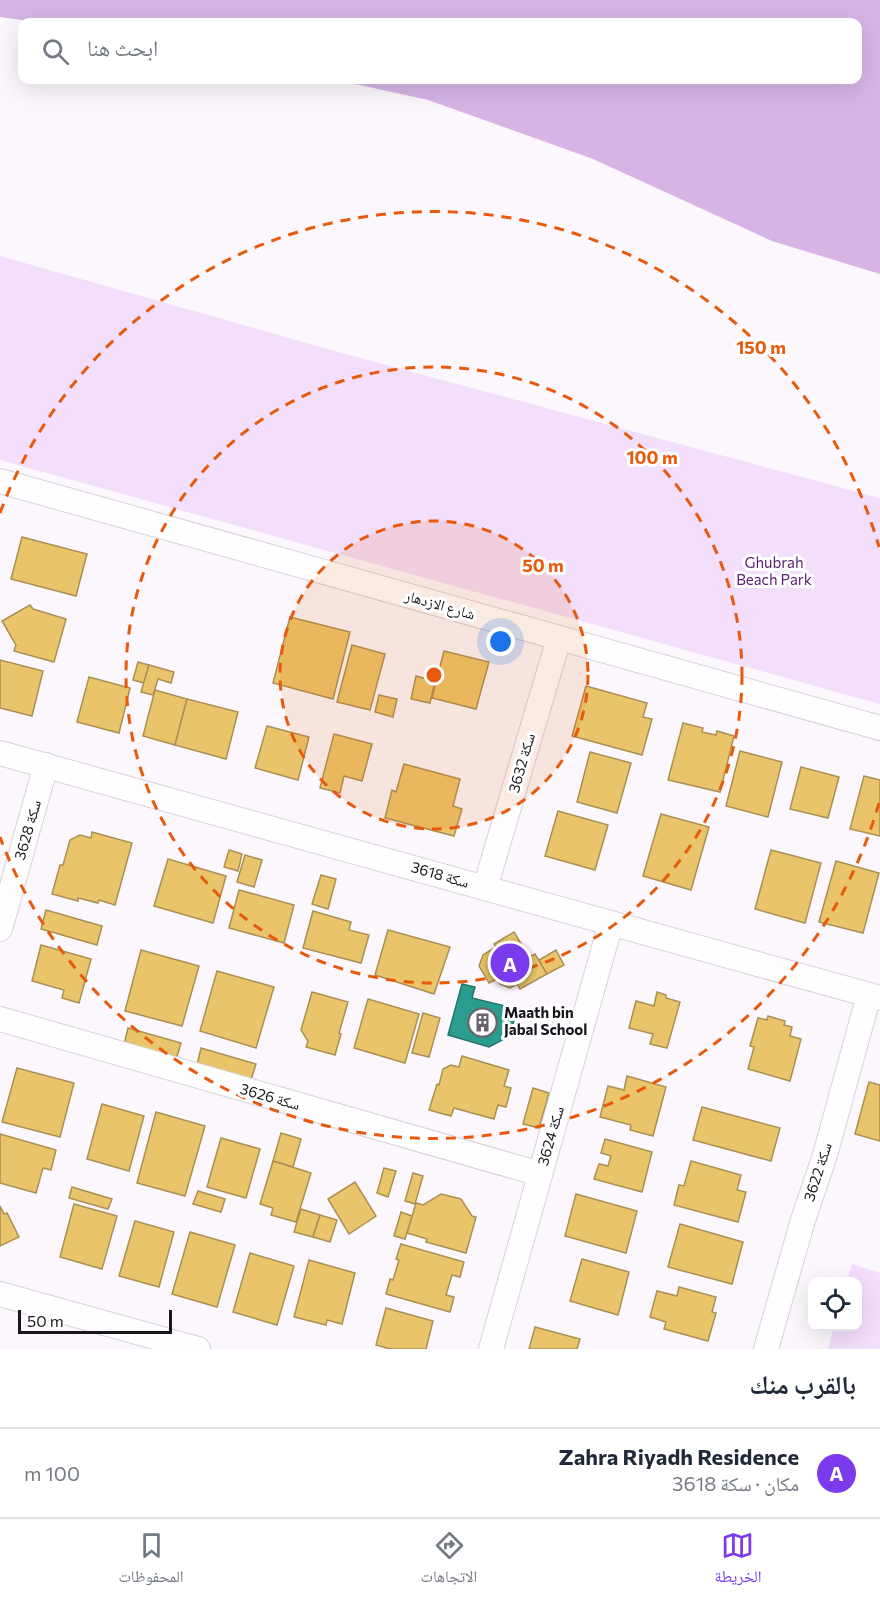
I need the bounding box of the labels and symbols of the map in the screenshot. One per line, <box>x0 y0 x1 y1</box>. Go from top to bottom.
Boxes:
text: 150 m <box>736 336 786 358</box>
text: 100 m <box>626 446 678 468</box>
park label: Ghubrah Beach Park <box>736 553 812 588</box>
text: 50 m <box>522 554 564 576</box>
street label: شارع الازدهار <box>402 585 477 625</box>
your location <box>486 627 515 656</box>
centre of rings <box>424 665 444 685</box>
street label: سكة 3632 <box>504 731 538 794</box>
street label: سكة 3628 <box>10 798 44 862</box>
street label: سكة 3618 <box>409 857 472 891</box>
pin: A <box>490 940 530 986</box>
place label: Maath bin Jabal School <box>504 1003 587 1038</box>
building icon: Maath bin Jabal School <box>467 1006 499 1038</box>
street label: سكة 3626 <box>238 1079 302 1113</box>
street label: سكة 3624 <box>533 1104 567 1168</box>
street label: سكة 3622 <box>799 1140 835 1203</box>
scale bar <box>18 1307 172 1334</box>

